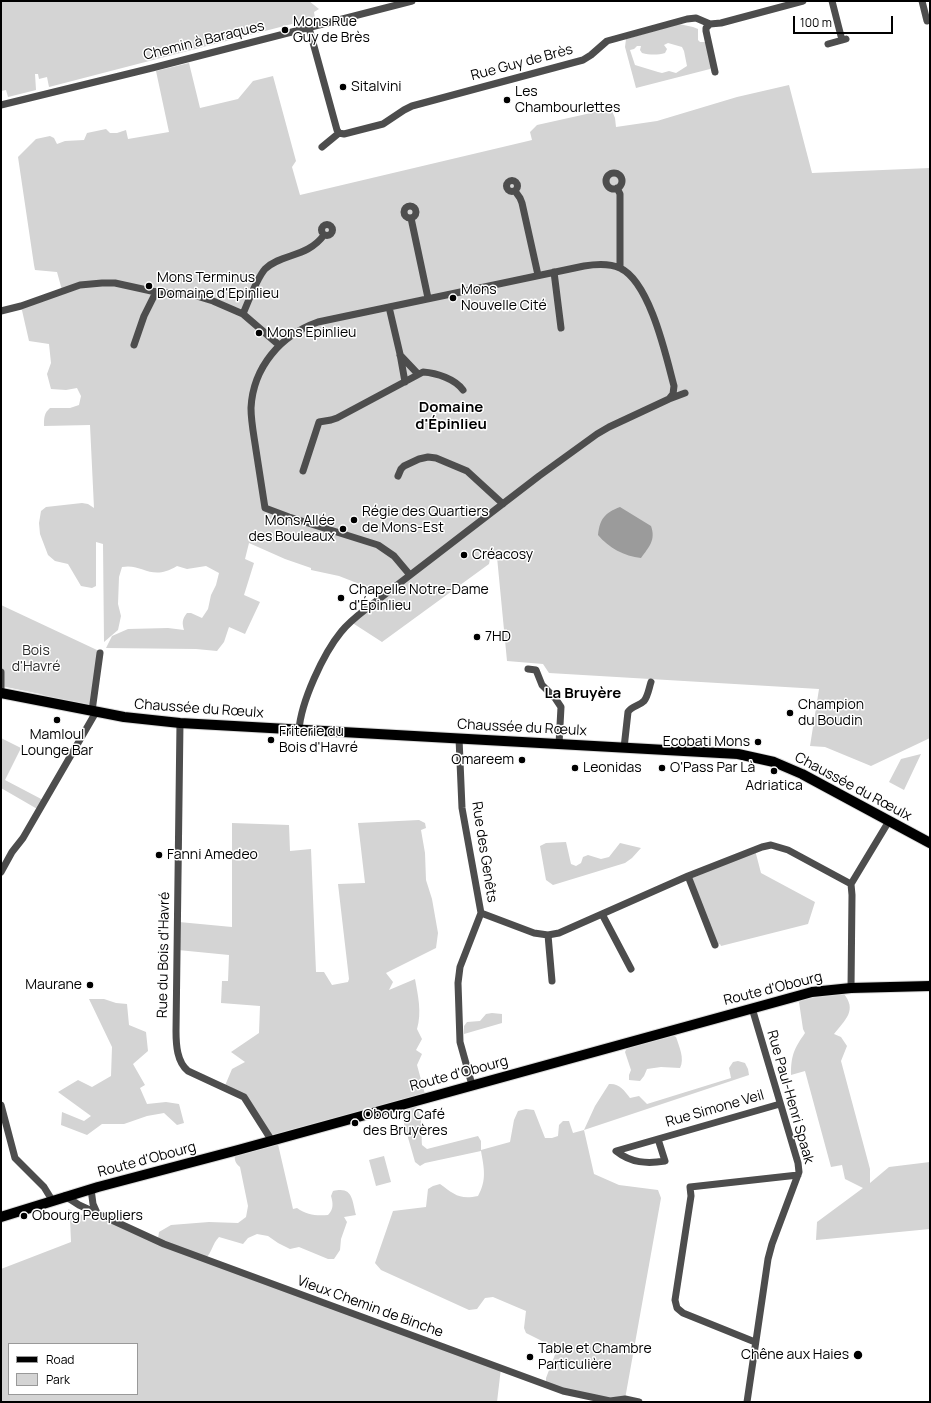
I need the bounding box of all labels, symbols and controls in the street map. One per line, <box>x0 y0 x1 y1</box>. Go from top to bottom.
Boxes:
scale bar <box>795 8 895 34</box>
place label: Mons Rue Guy de Brès <box>293 14 370 46</box>
text: 100 m <box>800 14 832 31</box>
street label: Chemin à Baraques <box>142 18 266 64</box>
marker: Mons Rue Guy de Brès <box>280 25 290 35</box>
street label: Rue Guy de Brès <box>469 41 575 85</box>
place label: Sitalvini <box>351 79 402 95</box>
marker: Sitalvini <box>338 82 348 92</box>
place label: Les Chambourlettes <box>515 84 620 116</box>
marker: Les Chambourlettes <box>502 95 512 105</box>
place label: Mons Terminus Domaine d'Epinlieu <box>157 270 279 302</box>
marker: Mons Terminus Domaine d'Epinlieu <box>144 281 154 291</box>
place label: Mons Nouvelle Cité <box>461 282 547 314</box>
marker: Mons Nouvelle Cité <box>448 293 458 303</box>
place label: Mons Epinlieu <box>267 325 356 341</box>
marker: Mons Epinlieu <box>254 328 264 338</box>
district label: Domaine d'Épinlieu <box>415 399 487 434</box>
place label: Régie des Quartiers de Mons-Est <box>362 504 489 536</box>
place label: Mons Allée des Bouleaux <box>248 513 335 546</box>
marker: Régie des Quartiers de Mons-Est <box>349 515 359 525</box>
marker: Mons Allée des Bouleaux <box>338 524 348 534</box>
place label: Créacosy <box>472 547 533 563</box>
marker: Créacosy <box>459 550 469 560</box>
place label: Chapelle Notre-Dame d'Épinlieu <box>349 582 489 614</box>
marker: Chapelle Notre-Dame d'Épinlieu <box>336 593 346 603</box>
place label: 7HD <box>485 629 511 645</box>
marker: 7HD <box>472 632 482 642</box>
park label: Bois d'Havré <box>12 643 60 676</box>
district label: La Bruyère <box>545 685 621 703</box>
street label: Chaussée du Rœulx <box>134 696 264 722</box>
place label: Champion du Boudin <box>798 697 864 730</box>
marker: Champion du Boudin <box>785 708 795 718</box>
marker: Mamloul Lounge Bar <box>52 715 62 725</box>
street label: Chaussée du Rœulx <box>457 716 587 740</box>
place label: Friterie du Bois d'Havré <box>279 724 358 756</box>
place label: Mamloul Lounge Bar <box>21 727 93 760</box>
place label: Ecobati Mons <box>663 734 750 750</box>
marker: Friterie du Bois d'Havré <box>266 735 276 745</box>
marker: Ecobati Mons <box>753 737 763 747</box>
street label: Chaussée du Rœulx <box>792 749 914 825</box>
place label: Omareem <box>451 752 514 768</box>
marker: Omareem <box>517 755 527 765</box>
place label: Leonidas <box>583 760 642 776</box>
place label: O'Pass Par Là <box>670 760 755 776</box>
marker: Leonidas <box>570 763 580 773</box>
marker: O'Pass Par Là <box>657 763 667 773</box>
marker: Adriatica <box>769 766 779 776</box>
place label: Adriatica <box>745 778 803 794</box>
street label: Rue des Genêts <box>468 800 500 904</box>
place label: Fanni Amedeo <box>167 847 258 863</box>
marker: Fanni Amedeo <box>154 850 164 860</box>
street label: Rue du Bois d'Havré <box>154 892 174 1018</box>
street label: Route d'Obourg <box>722 969 824 1009</box>
place label: Maurane <box>25 977 82 993</box>
marker: Maurane <box>85 980 95 990</box>
street label: Rue Paul-Henri Spaak <box>763 1028 817 1166</box>
street label: Route d'Obourg <box>408 1053 510 1095</box>
street label: Rue Simone Veil <box>664 1087 766 1131</box>
place label: Obourg Café des Bruyères <box>363 1107 448 1140</box>
marker: Obourg Café des Bruyères <box>350 1118 360 1128</box>
street label: Route d'Obourg <box>96 1139 198 1181</box>
place label: Obourg Peupliers <box>32 1208 143 1224</box>
marker: Obourg Peupliers <box>19 1211 29 1221</box>
street label: Vieux Chemin de Binche <box>295 1273 445 1341</box>
place label: Table et Chambre Particulière <box>538 1341 652 1374</box>
legend <box>8 1343 138 1395</box>
place label: Chêne aux Haies <box>741 1347 849 1363</box>
marker: Chêne aux Haies <box>852 1349 864 1361</box>
text: Road <box>46 1351 74 1368</box>
marker: Table et Chambre Particulière <box>525 1352 535 1362</box>
text: Park <box>46 1371 70 1388</box>

